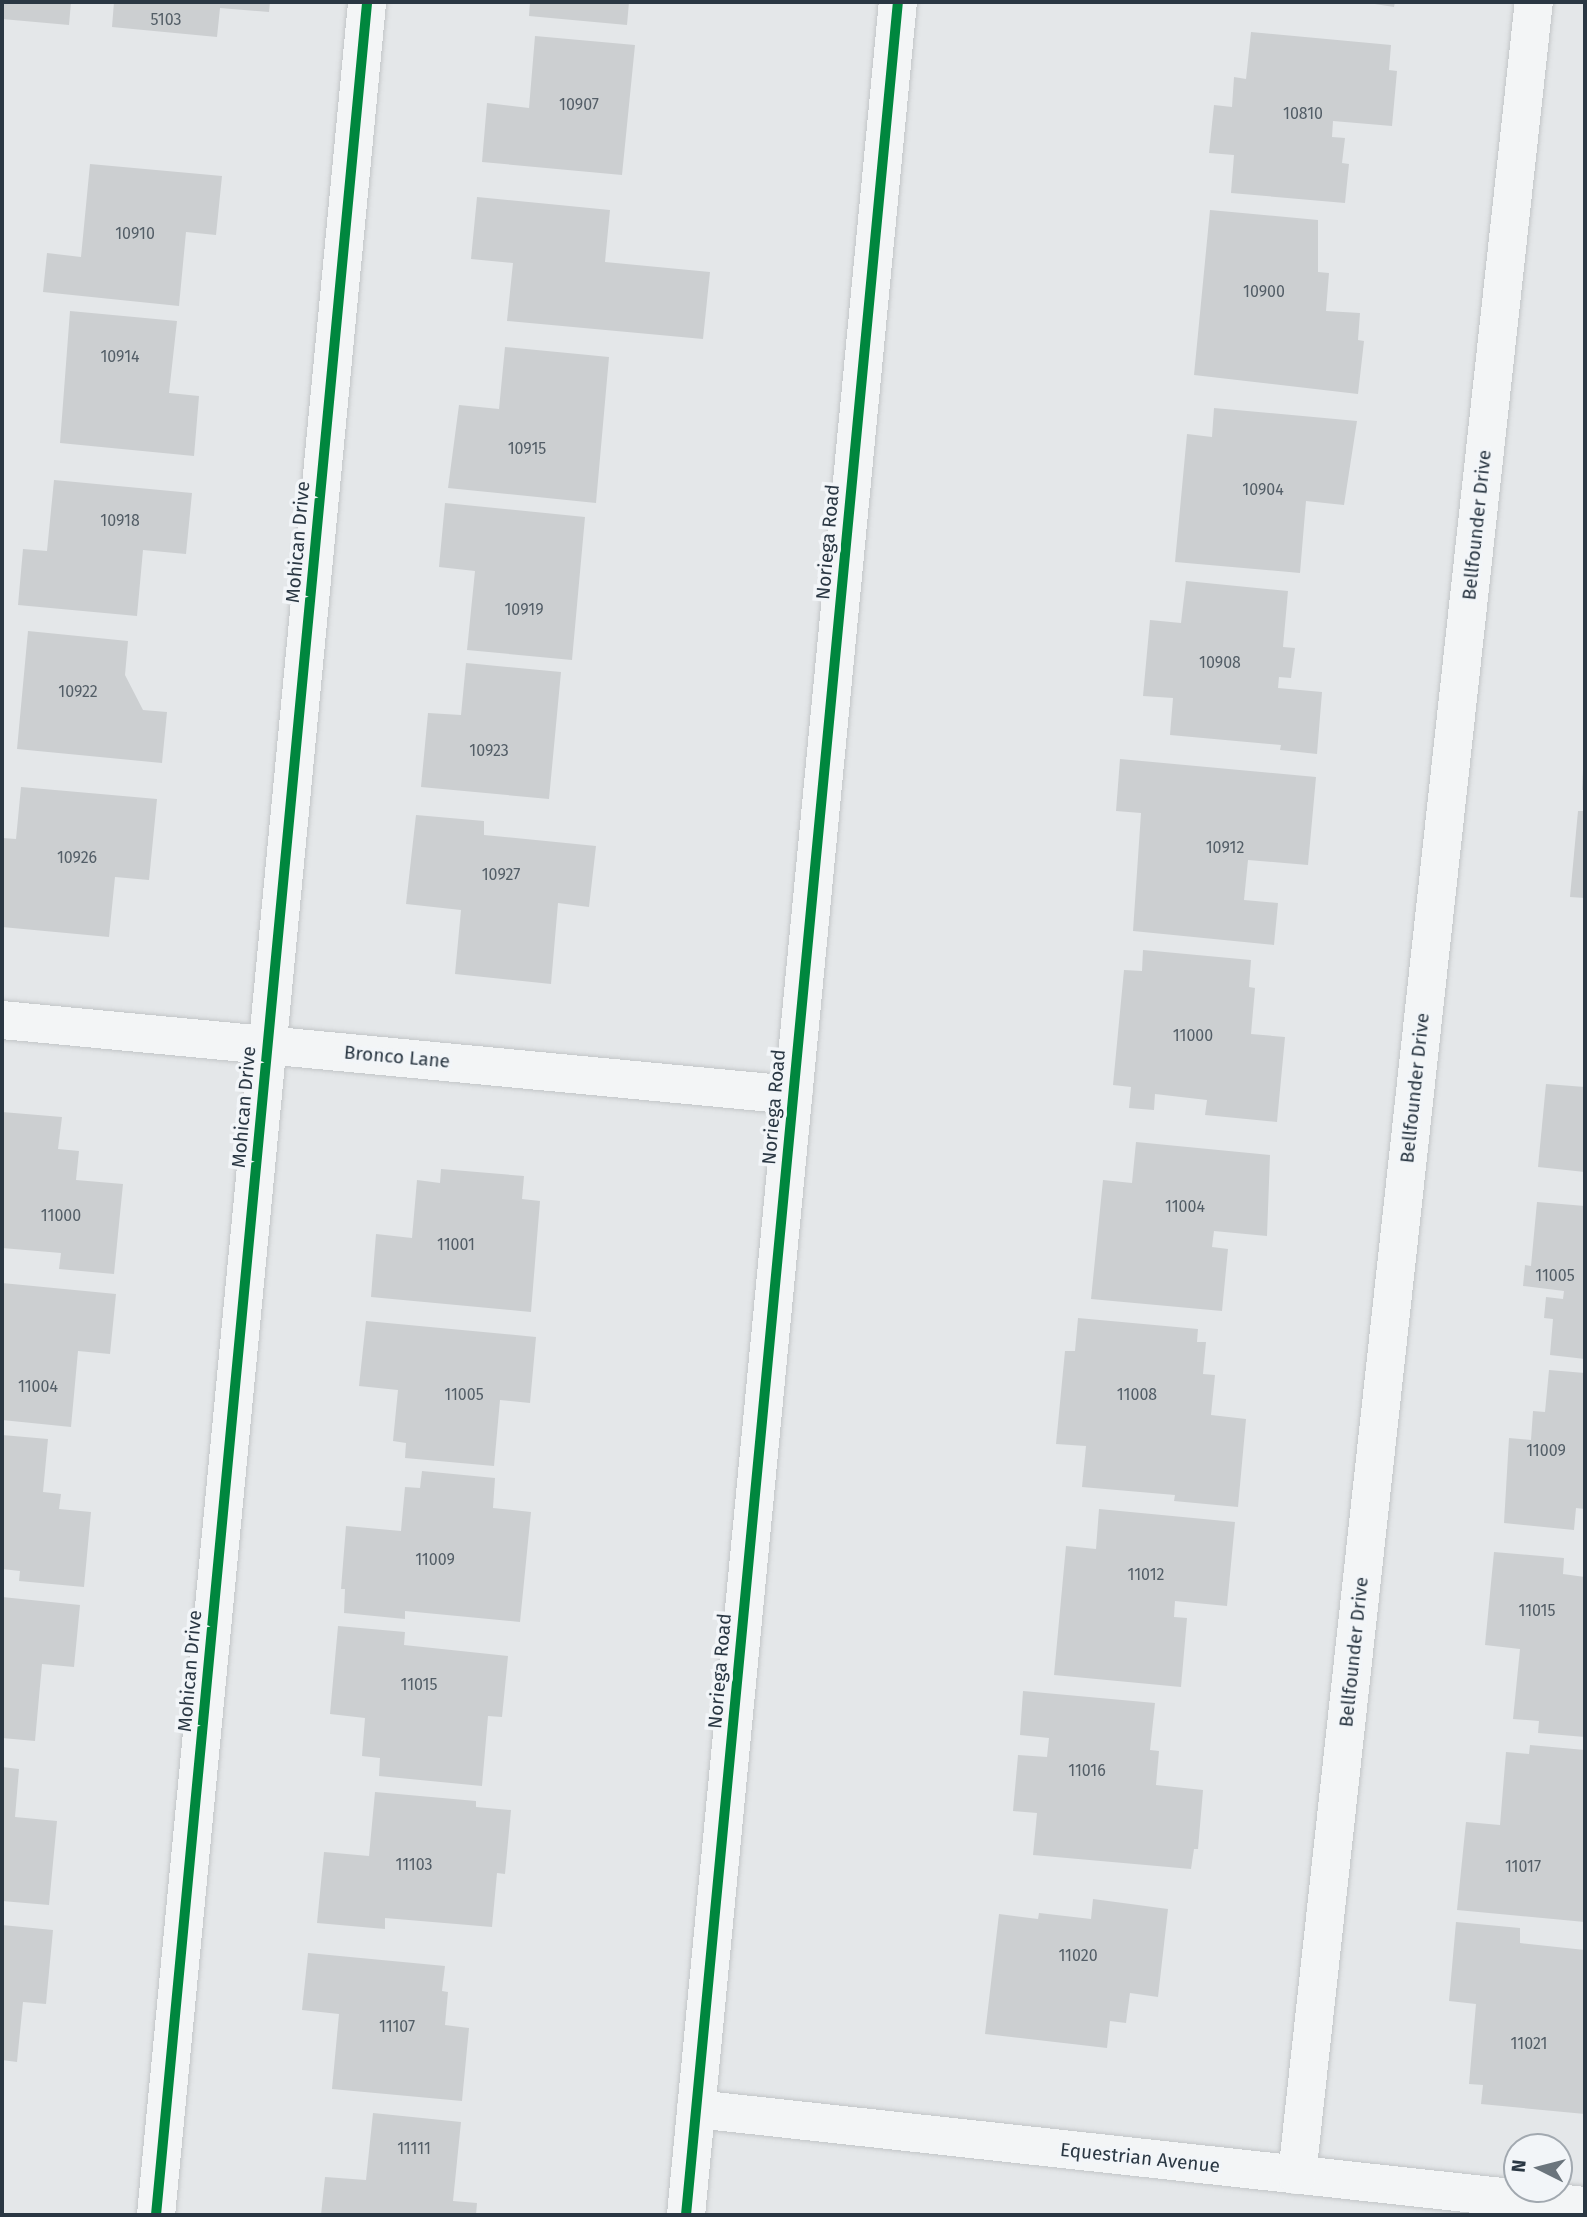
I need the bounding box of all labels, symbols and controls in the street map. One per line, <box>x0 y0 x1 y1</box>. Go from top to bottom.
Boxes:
house number: 5103 <box>151 10 181 30</box>
house number: 10907 <box>559 95 599 115</box>
house number: 10810 <box>1283 104 1323 124</box>
house number: 10910 <box>115 224 155 244</box>
house number: 10900 <box>1243 282 1285 302</box>
house number: 10914 <box>100 347 140 367</box>
house number: 10915 <box>508 439 546 459</box>
street label: Bellfounder Drive <box>1458 449 1496 601</box>
street label: Mohican Drive <box>281 480 315 604</box>
house number: 10904 <box>1242 480 1284 500</box>
street label: Noriega Road <box>812 483 844 601</box>
house number: 10918 <box>100 511 140 531</box>
house number: 10919 <box>504 600 544 620</box>
house number: 10908 <box>1199 653 1241 673</box>
house number: 10922 <box>58 682 98 702</box>
house number: 10923 <box>469 741 509 761</box>
house number: 10912 <box>1206 838 1244 858</box>
house number: 10926 <box>57 848 97 868</box>
house number: 10927 <box>482 865 520 885</box>
street label: Bellfounder Drive <box>1396 1012 1434 1164</box>
house number: 11000 <box>1173 1026 1213 1046</box>
street label: Bronco Lane <box>343 1041 451 1073</box>
street label: Mohican Drive <box>227 1045 261 1169</box>
street label: Noriega Road <box>758 1048 790 1166</box>
house number: 11004 <box>1165 1197 1205 1217</box>
house number: 11000 <box>41 1206 81 1226</box>
house number: 11001 <box>437 1235 475 1255</box>
house number: 11005 <box>1535 1266 1575 1286</box>
house number: 11004 <box>18 1377 58 1397</box>
house number: 11005 <box>444 1385 484 1405</box>
house number: 11008 <box>1117 1385 1157 1405</box>
house number: 11009 <box>1526 1441 1566 1461</box>
house number: 11009 <box>415 1550 455 1570</box>
house number: 11012 <box>1127 1565 1165 1585</box>
street label: Bellfounder Drive <box>1335 1576 1373 1728</box>
house number: 11015 <box>1518 1601 1556 1621</box>
street label: Mohican Drive <box>173 1609 207 1733</box>
street label: Noriega Road <box>704 1612 736 1730</box>
house number: 11015 <box>400 1675 438 1695</box>
house number: 11016 <box>1068 1761 1106 1781</box>
house number: 11103 <box>395 1855 433 1875</box>
house number: 11017 <box>1505 1857 1541 1877</box>
house number: 11020 <box>1058 1946 1098 1966</box>
house number: 11107 <box>379 2017 415 2037</box>
house number: 11021 <box>1511 2034 1547 2054</box>
north arrow <box>1503 2133 1573 2203</box>
street label: Equestrian Avenue <box>1059 2138 1221 2178</box>
house number: 11111 <box>397 2139 431 2159</box>
text: N <box>1507 2158 1531 2173</box>

